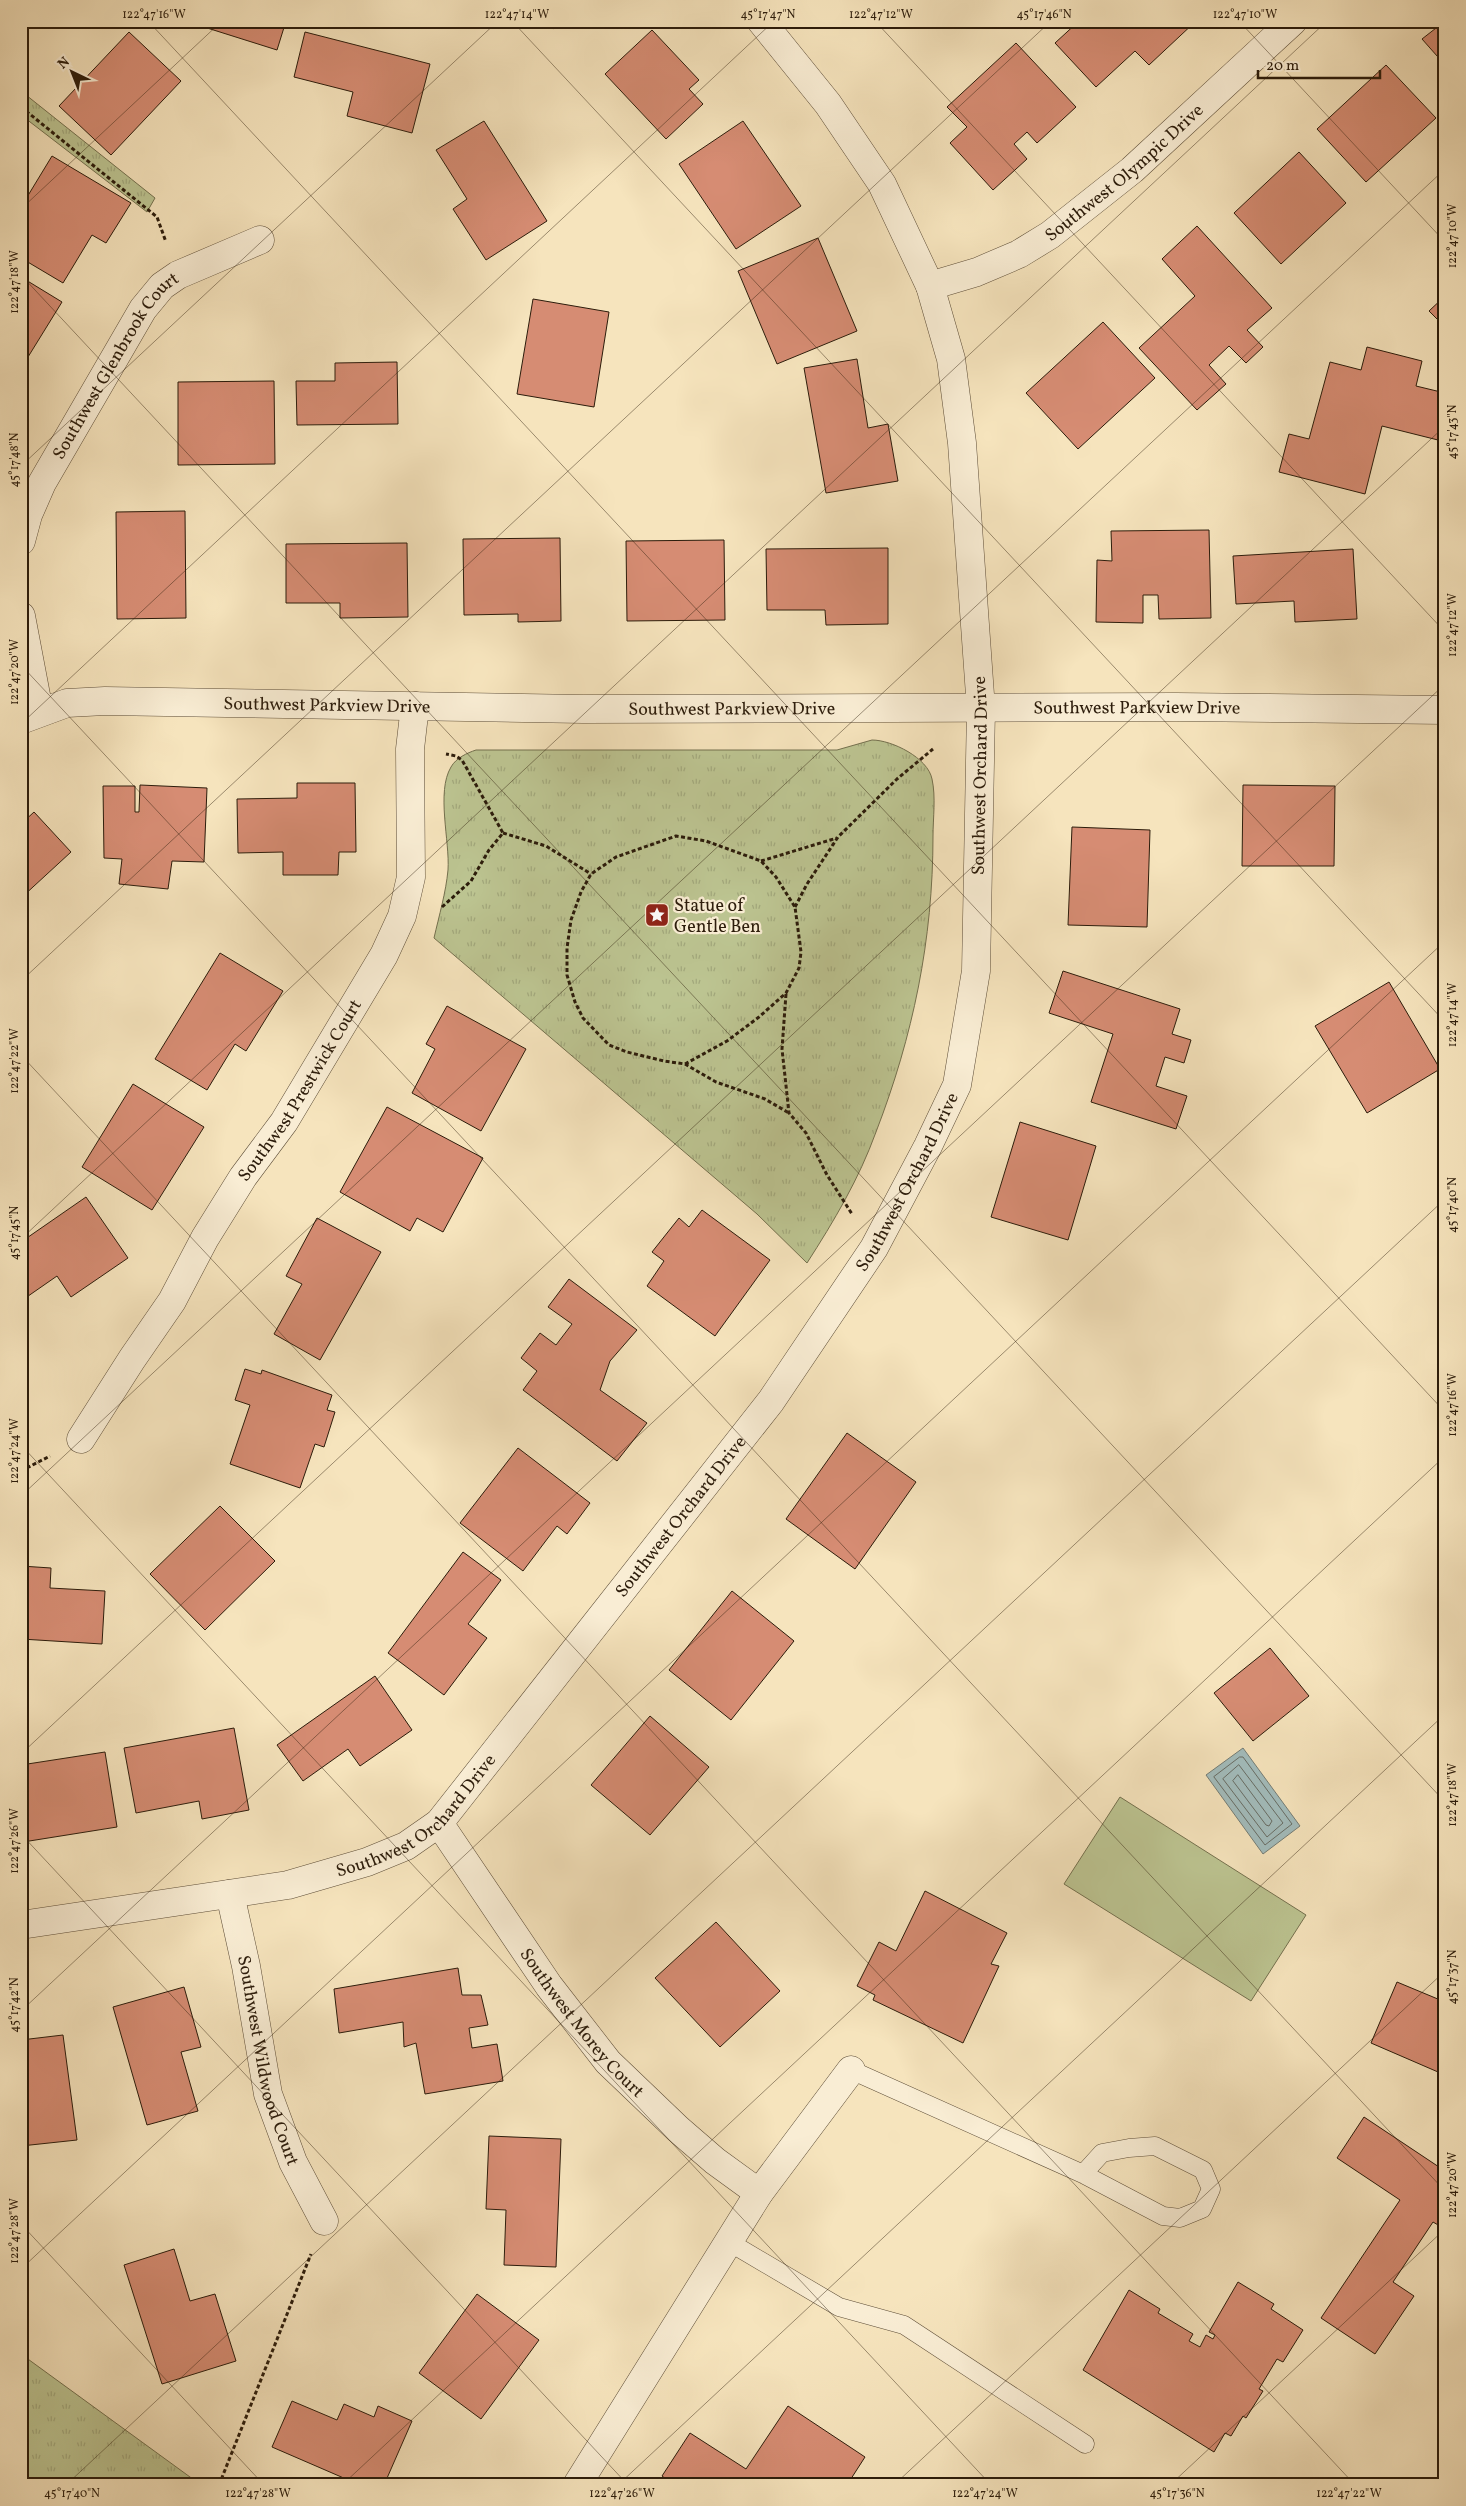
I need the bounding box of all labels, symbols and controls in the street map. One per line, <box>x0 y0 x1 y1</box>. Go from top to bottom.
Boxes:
text: 122°47'16"W <box>122 7 186 23</box>
text: 122°47'14"W <box>485 7 549 23</box>
text: 45°17'47"N <box>741 7 796 23</box>
text: 122°47'12"W <box>849 7 913 23</box>
text: 45°17'46"N <box>1016 7 1072 23</box>
text: 122°47'10"W <box>1213 7 1277 23</box>
north arrow <box>48 48 98 98</box>
scale bar <box>1258 48 1381 80</box>
text: N <box>54 53 74 74</box>
text: 20 m <box>1266 56 1299 77</box>
street label: Southwest Olympic Drive <box>1040 99 1210 248</box>
text: 122°47'10"W <box>1445 204 1461 268</box>
text: 122°47'18"W <box>7 250 23 314</box>
street label: Southwest Glenbrook Court <box>47 267 184 464</box>
text: 45°17'43"N <box>1445 405 1461 459</box>
text: 45°17'48"N <box>7 432 23 488</box>
text: 122°47'12"W <box>1445 593 1461 657</box>
text: 122°47'20"W <box>7 639 23 705</box>
street label: Southwest Orchard Drive <box>967 675 995 875</box>
street label: Southwest Parkview Drive <box>223 692 431 720</box>
street label: Southwest Parkview Drive <box>1033 696 1240 722</box>
street label: Southwest Parkview Drive <box>628 697 835 723</box>
place label: Statue of Gentle Ben <box>674 894 761 940</box>
place icon: Statue of Gentle Ben <box>644 902 670 928</box>
text: 122°47'14"W <box>1445 983 1461 1047</box>
street label: Southwest Prestwick Court <box>233 995 369 1187</box>
text: 122°47'22"W <box>7 1028 23 1094</box>
street label: Southwest Orchard Drive <box>851 1089 966 1277</box>
text: 45°17'40"N <box>1445 1177 1461 1233</box>
text: 45°17'45"N <box>7 1206 23 1260</box>
text: 122°47'16"W <box>1445 1373 1461 1437</box>
text: 122°47'24"W <box>7 1418 23 1484</box>
street label: Southwest Orchard Drive <box>610 1431 753 1603</box>
street label: Southwest Orchard Drive <box>333 1749 503 1884</box>
text: 122°47'18"W <box>1445 1763 1461 1827</box>
text: 122°47'26"W <box>7 1808 23 1874</box>
street label: Southwest Morey Court <box>513 1944 649 2104</box>
text: 45°17'37"N <box>1445 1949 1461 2004</box>
street label: Southwest Wildwood Court <box>230 1953 304 2170</box>
text: 45°17'42"N <box>7 1977 23 2033</box>
text: 122°47'20"W <box>1445 2152 1461 2218</box>
text: 122°47'28"W <box>7 2198 23 2264</box>
text: 45°17'40"N <box>44 2486 100 2502</box>
text: 122°47'28"W <box>225 2486 291 2502</box>
text: 122°47'26"W <box>589 2486 655 2502</box>
text: 122°47'24"W <box>952 2486 1018 2502</box>
text: 45°17'36"N <box>1149 2486 1205 2502</box>
text: 122°47'22"W <box>1316 2486 1382 2502</box>

